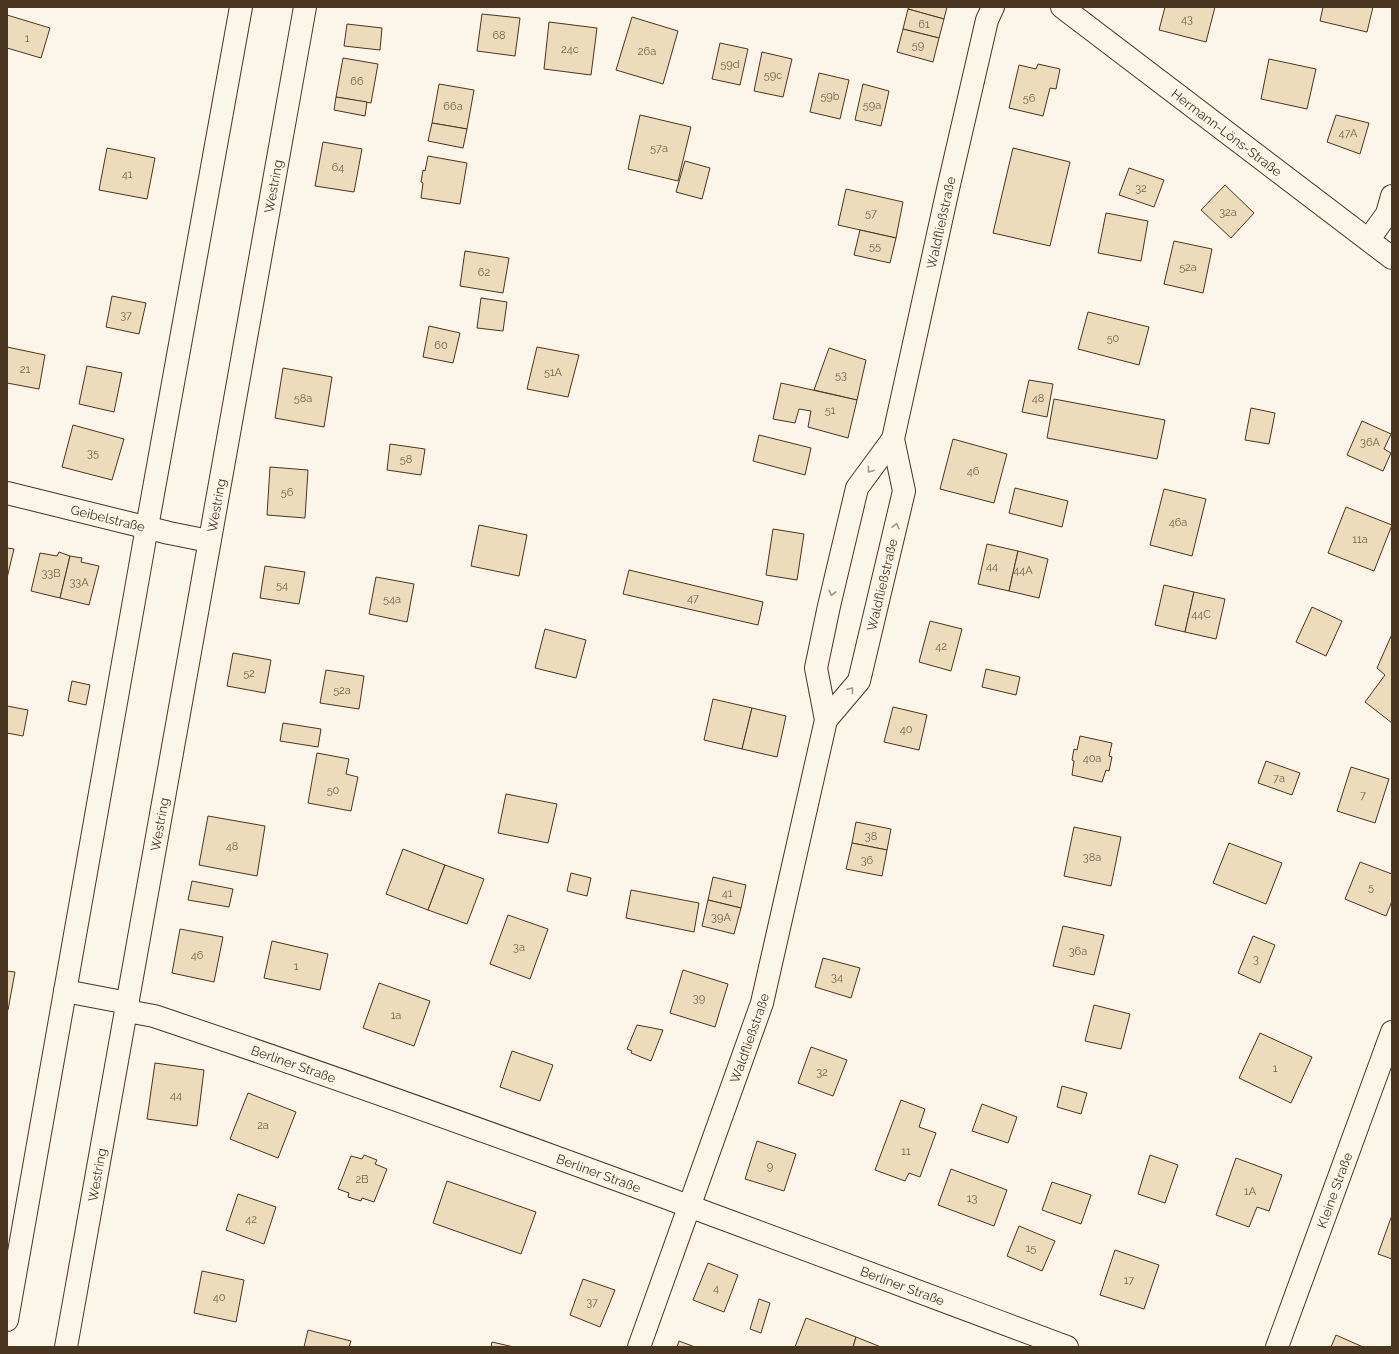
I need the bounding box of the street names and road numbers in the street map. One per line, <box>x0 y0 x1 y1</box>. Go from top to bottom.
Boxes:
street label: Hermann-Löns-Straße <box>1169 86 1285 179</box>
street label: Westring <box>261 158 285 214</box>
street label: Waldfließstraße <box>923 175 958 270</box>
street label: Westring <box>204 477 228 533</box>
street label: Geibelstraße <box>69 502 147 534</box>
street label: Waldfließstraße <box>864 537 900 632</box>
street label: Westring <box>147 796 171 852</box>
street label: Waldfließstraße <box>727 992 772 1085</box>
street label: Berliner Straße <box>249 1042 338 1086</box>
street label: Westring <box>85 1147 109 1203</box>
street label: Kleine Straße <box>1314 1150 1355 1230</box>
street label: Berliner Straße <box>554 1151 643 1195</box>
street label: Berliner Straße <box>858 1263 947 1308</box>

